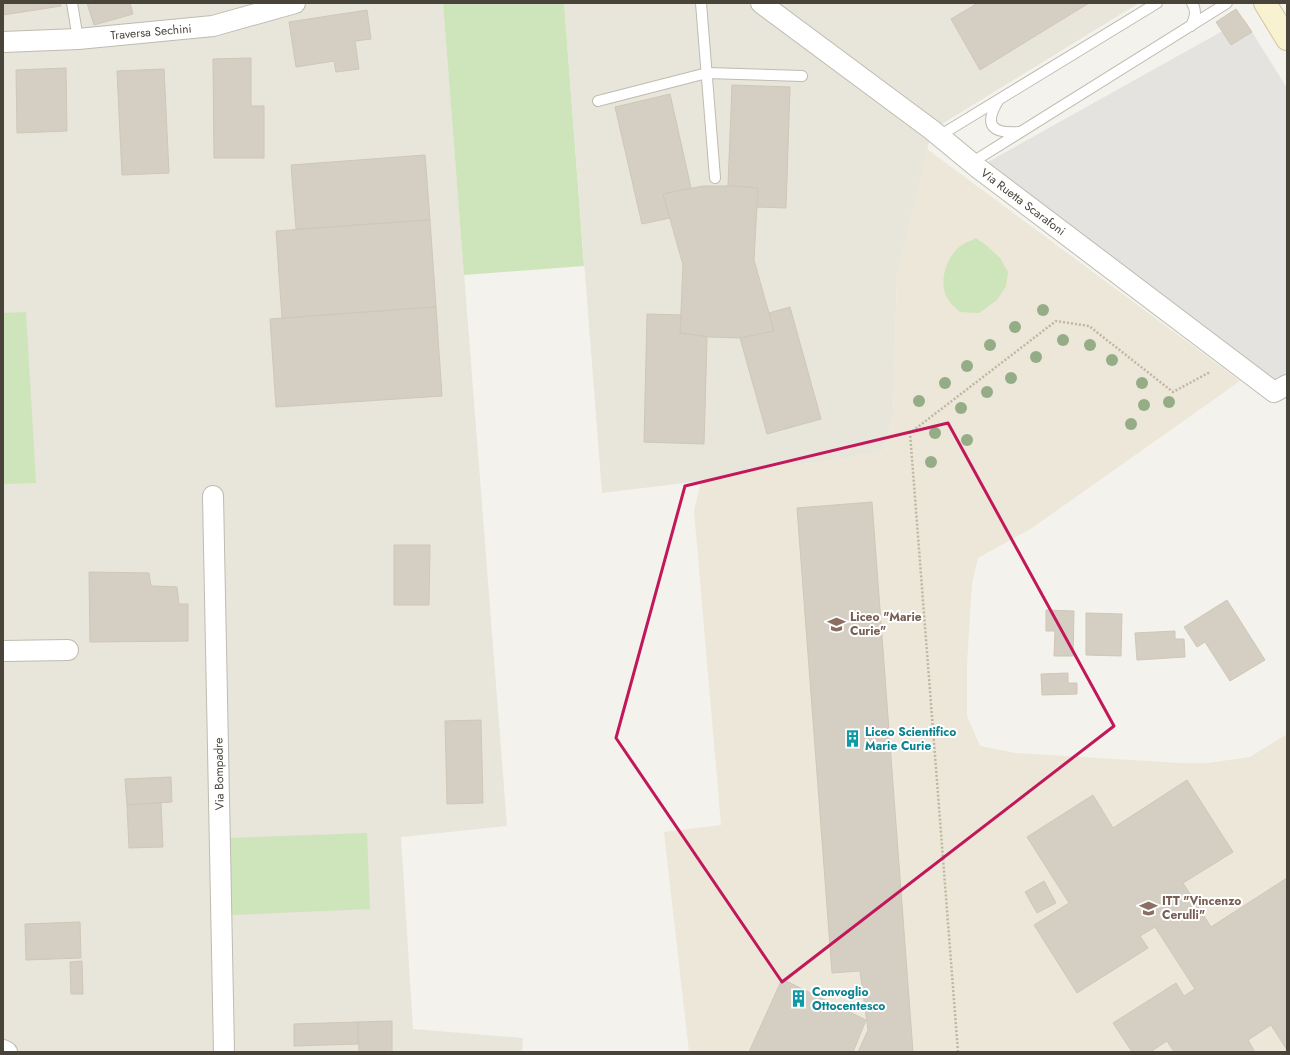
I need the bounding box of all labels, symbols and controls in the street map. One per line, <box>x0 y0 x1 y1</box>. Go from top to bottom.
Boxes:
street label: Traversa Sechini <box>110 19 192 45</box>
street label: Via Ruetta Scarafoni <box>977 164 1069 240</box>
place label: Liceo "Marie Curie" <box>850 608 922 640</box>
school or university icon: Liceo "Marie Curie" <box>827 614 847 634</box>
place label: Liceo Scientifico Marie Curie <box>865 723 956 755</box>
building icon: Liceo Scientifico Marie Curie <box>842 729 862 749</box>
street label: Via Bompadre <box>209 738 229 810</box>
place label: ITT "Vincenzo Cerulli" <box>1162 892 1241 924</box>
school or university icon: ITT "Vincenzo Cerulli" <box>1139 898 1159 918</box>
place label: Convoglio Ottocentesco <box>812 983 885 1015</box>
building icon: Convoglio Ottocentesco <box>789 989 809 1009</box>

